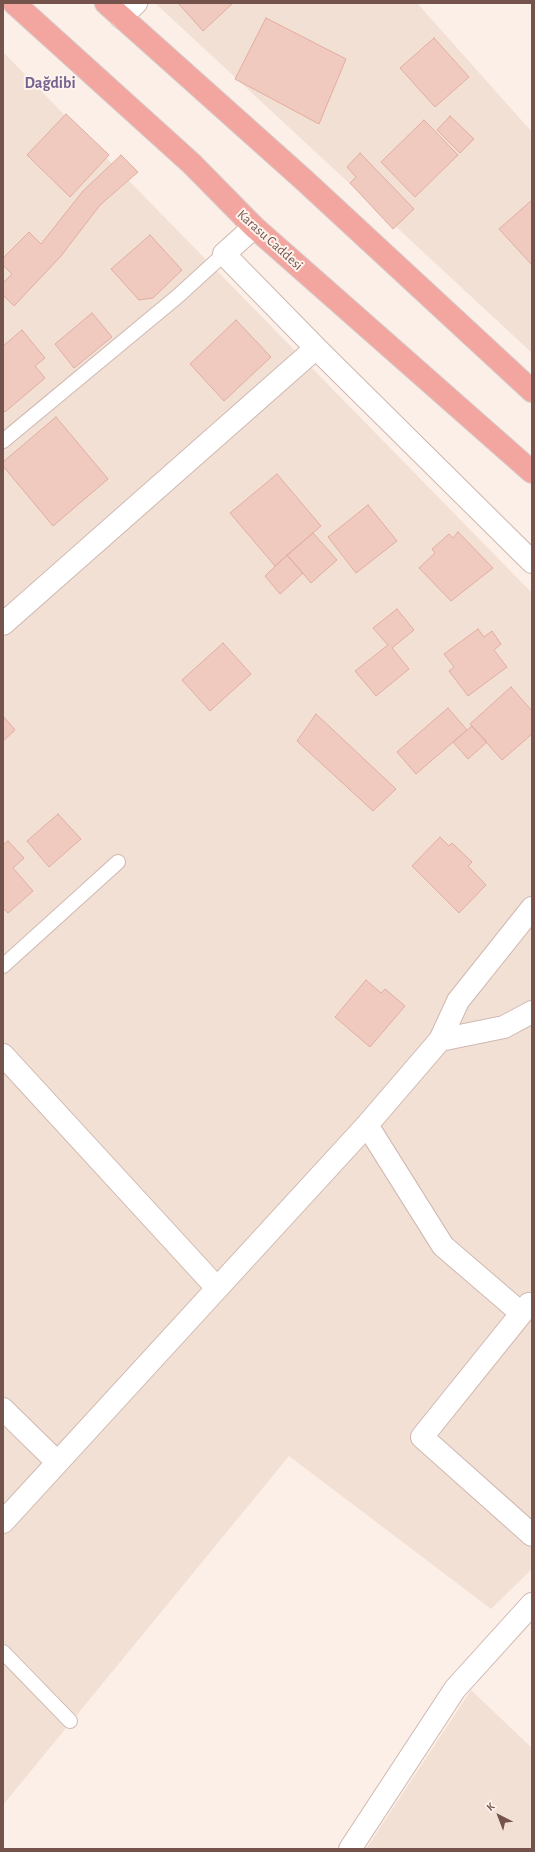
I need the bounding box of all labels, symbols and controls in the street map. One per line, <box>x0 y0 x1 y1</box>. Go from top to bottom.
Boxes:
district label: Dağdibi <box>24 73 76 93</box>
street label: Karasu Caddesi <box>234 206 306 274</box>
north arrow <box>479 1796 519 1836</box>
text: K <box>485 1800 497 1813</box>

